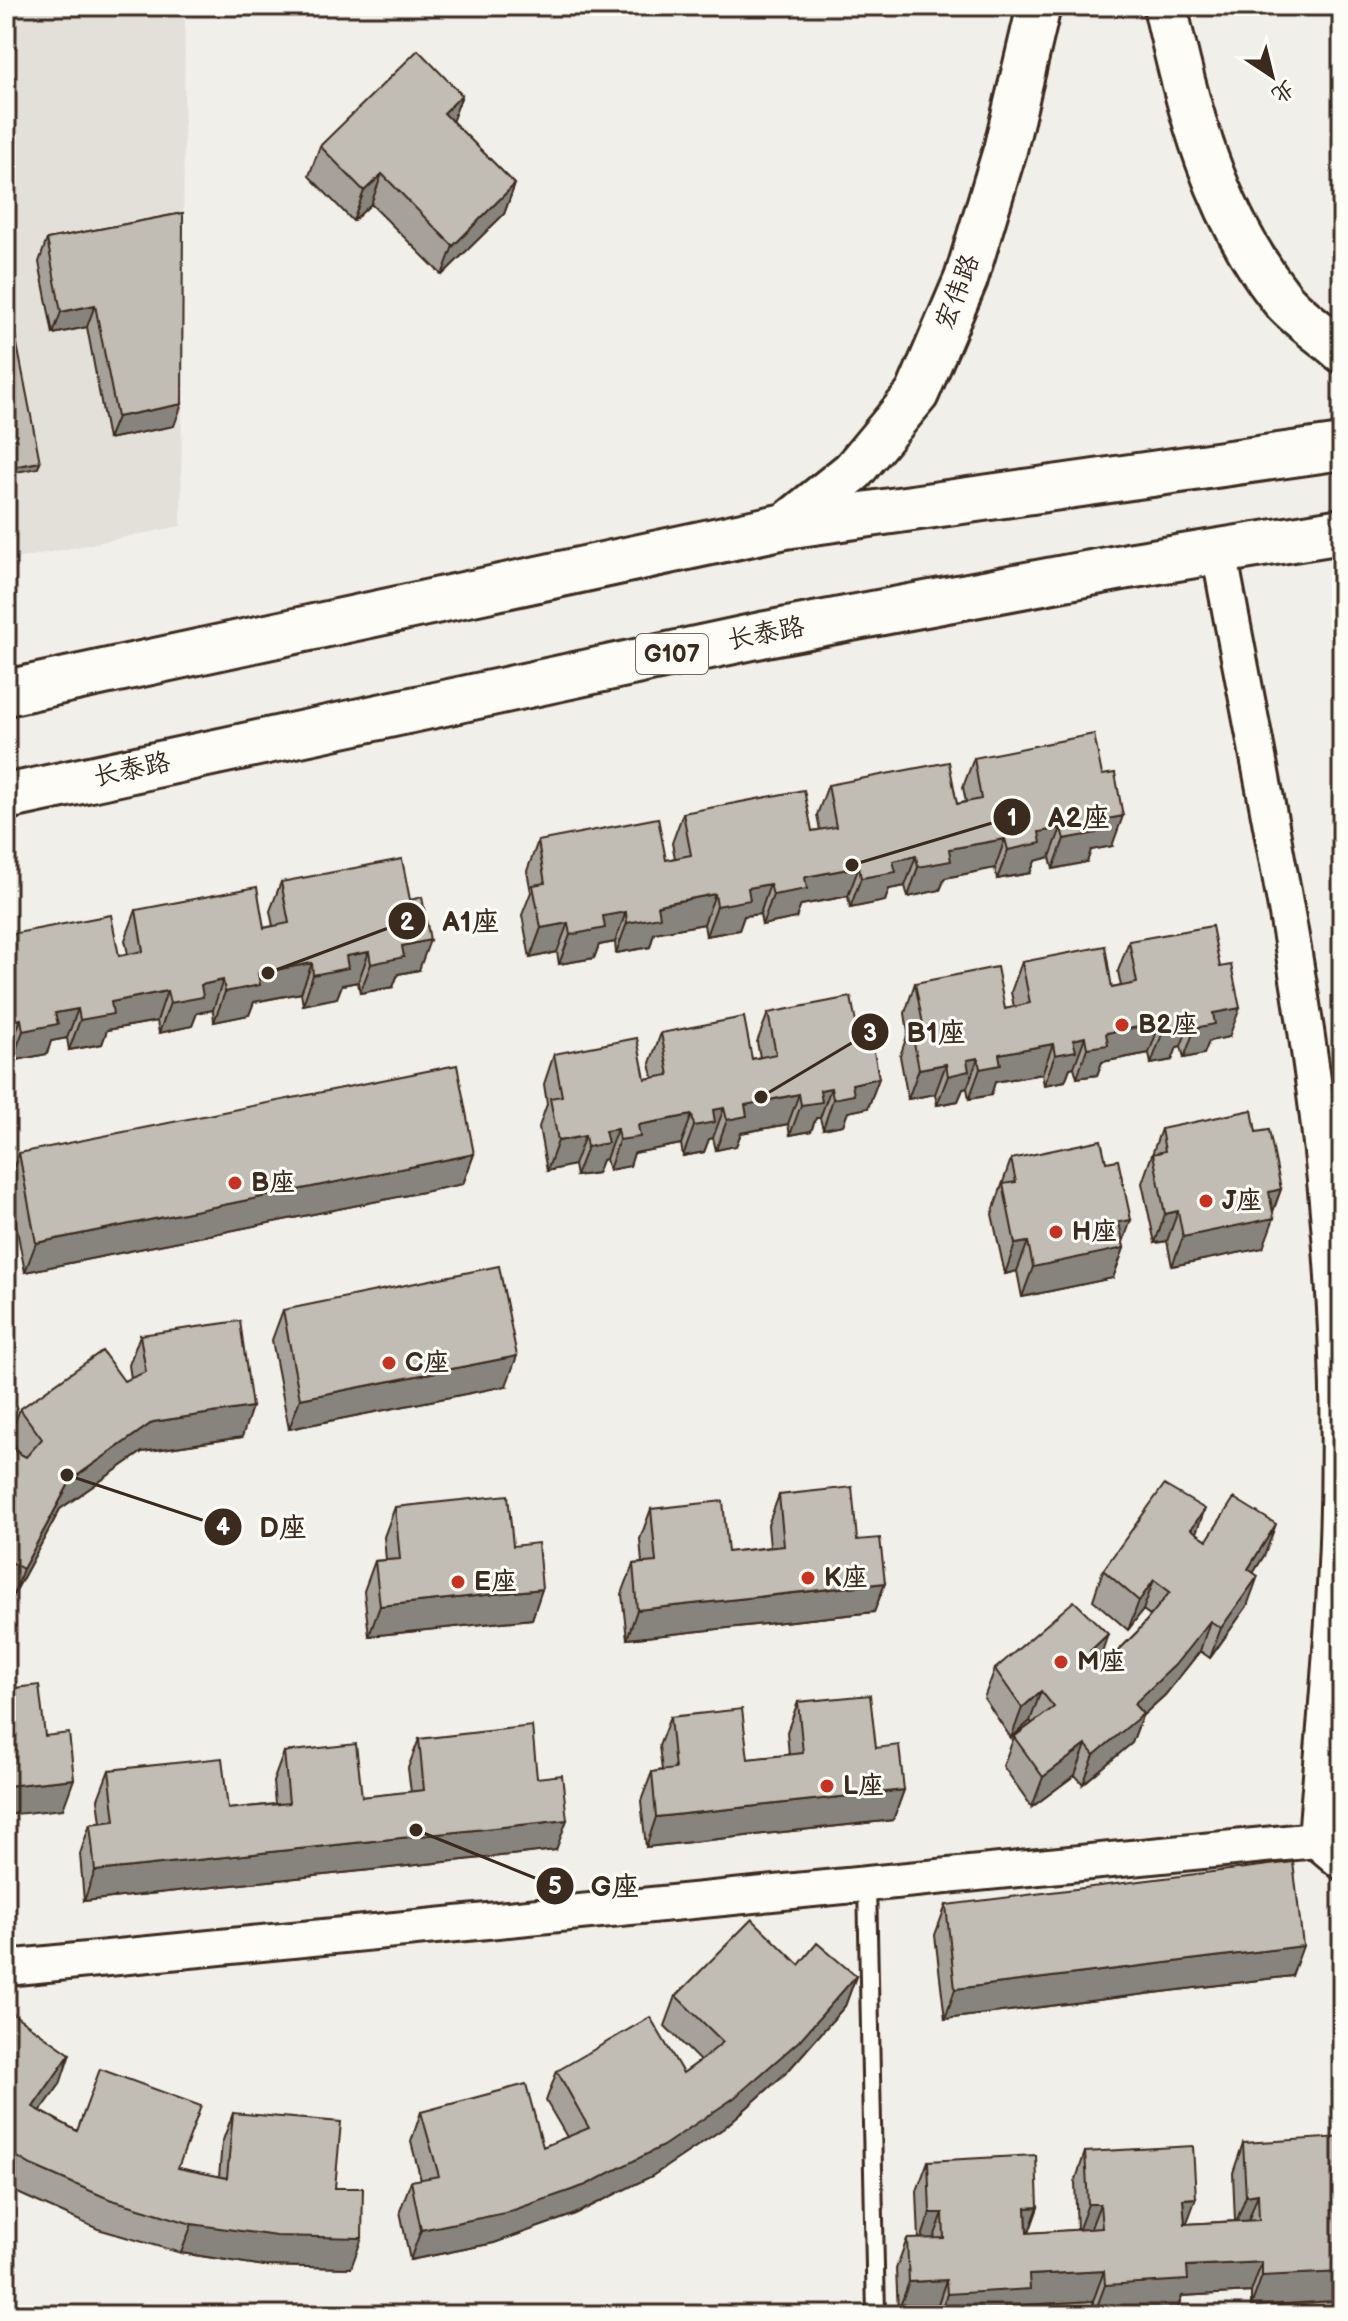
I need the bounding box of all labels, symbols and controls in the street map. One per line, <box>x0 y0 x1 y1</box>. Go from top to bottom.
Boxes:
north arrow <box>1232 36 1312 116</box>
text: 北 <box>1266 74 1299 109</box>
street label: 宏伟路 <box>930 250 986 334</box>
street label: 长泰路 <box>725 611 807 657</box>
road number: G107 <box>636 634 708 674</box>
street label: 长泰路 <box>91 747 173 793</box>
callout: A2座 <box>992 791 1126 843</box>
text: A2座 <box>1047 802 1110 835</box>
text: 1 <box>1007 804 1017 833</box>
callout: A1座 <box>387 895 516 947</box>
text: A1座 <box>442 906 499 939</box>
text: 2 <box>400 908 415 937</box>
callout: B1座 <box>850 1006 981 1058</box>
place label: B2座 <box>1138 1010 1198 1041</box>
marker: B2座 <box>1113 1016 1131 1034</box>
text: B1座 <box>906 1017 966 1050</box>
text: 3 <box>863 1019 877 1048</box>
place label: B座 <box>251 1168 295 1199</box>
marker: B座 <box>226 1174 244 1192</box>
place label: J座 <box>1222 1186 1262 1217</box>
marker: J座 <box>1197 1192 1215 1210</box>
place label: H座 <box>1072 1217 1117 1248</box>
marker: H座 <box>1047 1223 1065 1241</box>
place label: C座 <box>405 1348 449 1379</box>
marker: C座 <box>380 1354 398 1372</box>
callout: D座 <box>203 1501 323 1553</box>
text: D座 <box>259 1512 307 1545</box>
text: 4 <box>216 1513 230 1542</box>
place label: K座 <box>824 1563 868 1594</box>
place label: E座 <box>474 1567 517 1598</box>
marker: K座 <box>799 1569 817 1587</box>
marker: E座 <box>449 1573 467 1591</box>
place label: M座 <box>1077 1647 1125 1678</box>
marker: M座 <box>1052 1653 1070 1671</box>
place label: L座 <box>843 1771 884 1802</box>
marker: L座 <box>818 1777 836 1795</box>
callout: G座 <box>535 1860 656 1912</box>
text: G座 <box>591 1871 639 1904</box>
text: 5 <box>548 1872 562 1901</box>

